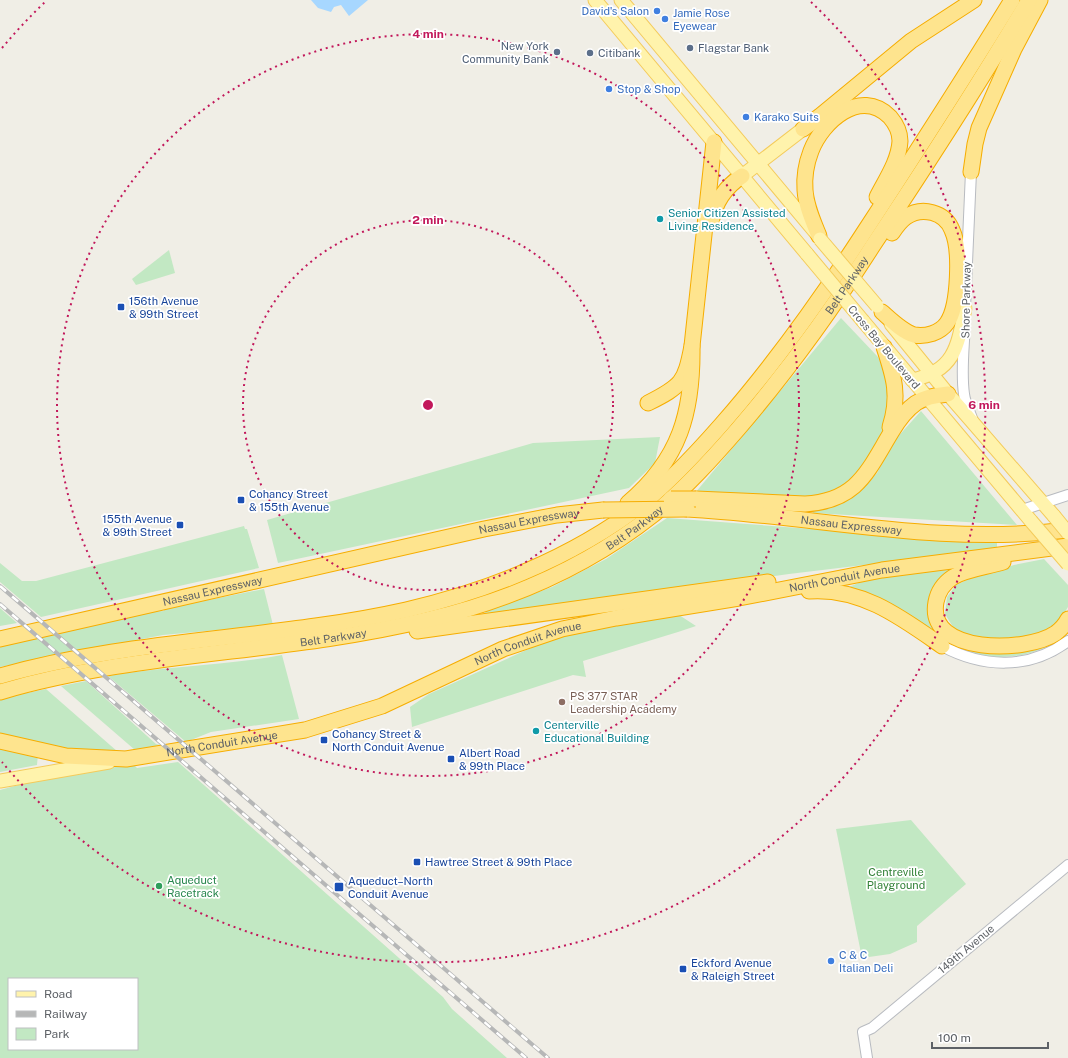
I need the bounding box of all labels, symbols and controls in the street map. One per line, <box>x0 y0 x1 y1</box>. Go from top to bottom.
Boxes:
place label: David's Salon <box>582 5 649 17</box>
marker: David's Salon <box>652 6 662 16</box>
place label: Jamie Rose Eyewear <box>673 7 730 32</box>
marker: Jamie Rose Eyewear <box>660 14 670 24</box>
text: 4 min <box>412 27 444 41</box>
place label: New York Community Bank <box>462 40 549 65</box>
place label: Flagstar Bank <box>698 42 769 54</box>
marker: Flagstar Bank <box>685 43 695 53</box>
marker: New York Community Bank <box>552 47 562 57</box>
place label: Citibank <box>598 47 640 59</box>
marker: Citibank <box>585 48 595 58</box>
place label: Stop & Shop <box>617 83 681 95</box>
marker: Stop & Shop <box>604 84 614 94</box>
place label: Karako Suits <box>754 111 819 123</box>
marker: Karako Suits <box>741 112 751 122</box>
place label: Senior Citizen Assisted Living Residence <box>668 207 786 232</box>
text: 2 min <box>412 213 444 227</box>
marker: Senior Citizen Assisted Living Residence <box>655 214 665 224</box>
street label: Belt Parkway <box>823 254 871 316</box>
street label: Shore Parkway <box>959 261 973 339</box>
place label: 156th Avenue & 99th Street <box>129 295 199 320</box>
marker: 156th Avenue & 99th Street <box>116 302 126 312</box>
street label: Cross Bay Boulevard <box>846 303 922 391</box>
centre of rings <box>421 398 435 412</box>
text: 6 min <box>968 398 1000 412</box>
place label: Cohancy Street & 155th Avenue <box>249 488 329 513</box>
marker: Cohancy Street & 155th Avenue <box>236 495 246 505</box>
street label: Belt Parkway <box>604 503 665 552</box>
street label: Nassau Expressway <box>477 507 580 536</box>
place label: 155th Avenue & 99th Street <box>102 513 172 538</box>
street label: Nassau Expressway <box>800 514 903 536</box>
marker: 155th Avenue & 99th Street <box>175 520 185 530</box>
street label: North Conduit Avenue <box>788 562 901 594</box>
street label: Nassau Expressway <box>162 574 264 608</box>
street label: North Conduit Avenue <box>473 619 582 668</box>
street label: Belt Parkway <box>299 626 368 649</box>
place label: PS 377 STAR Leadership Academy <box>570 690 677 715</box>
marker: PS 377 STAR Leadership Academy <box>557 697 567 707</box>
place label: Centerville Educational Building <box>544 719 650 744</box>
marker: Centerville Educational Building <box>531 726 541 736</box>
place label: Cohancy Street & North Conduit Avenue <box>332 728 444 753</box>
street label: North Conduit Avenue <box>165 729 279 758</box>
marker: Cohancy Street & North Conduit Avenue <box>319 735 329 745</box>
place label: Albert Road & 99th Place <box>459 747 525 772</box>
marker: Albert Road & 99th Place <box>446 754 456 764</box>
place label: Hawtree Street & 99th Place <box>425 856 572 868</box>
marker: Hawtree Street & 99th Place <box>412 857 422 867</box>
park label: Centreville Playground <box>867 866 925 891</box>
place label: Aqueduct Racetrack <box>167 874 219 899</box>
place label: Aqueduct–North Conduit Avenue <box>348 875 433 900</box>
marker: Aqueduct Racetrack <box>154 881 164 891</box>
marker: Aqueduct–North Conduit Avenue <box>333 881 345 893</box>
street label: 149th Avenue <box>936 922 996 976</box>
place label: C & C Italian Deli <box>839 949 893 974</box>
marker: C & C Italian Deli <box>826 956 836 966</box>
place label: Eckford Avenue & Raleigh Street <box>691 957 775 982</box>
marker: Eckford Avenue & Raleigh Street <box>678 964 688 974</box>
legend <box>8 978 138 1050</box>
text: Road <box>44 987 72 1001</box>
text: Railway <box>44 1007 88 1021</box>
scale bar <box>932 1024 1048 1050</box>
text: Park <box>44 1027 70 1041</box>
text: 100 m <box>938 1031 971 1045</box>

